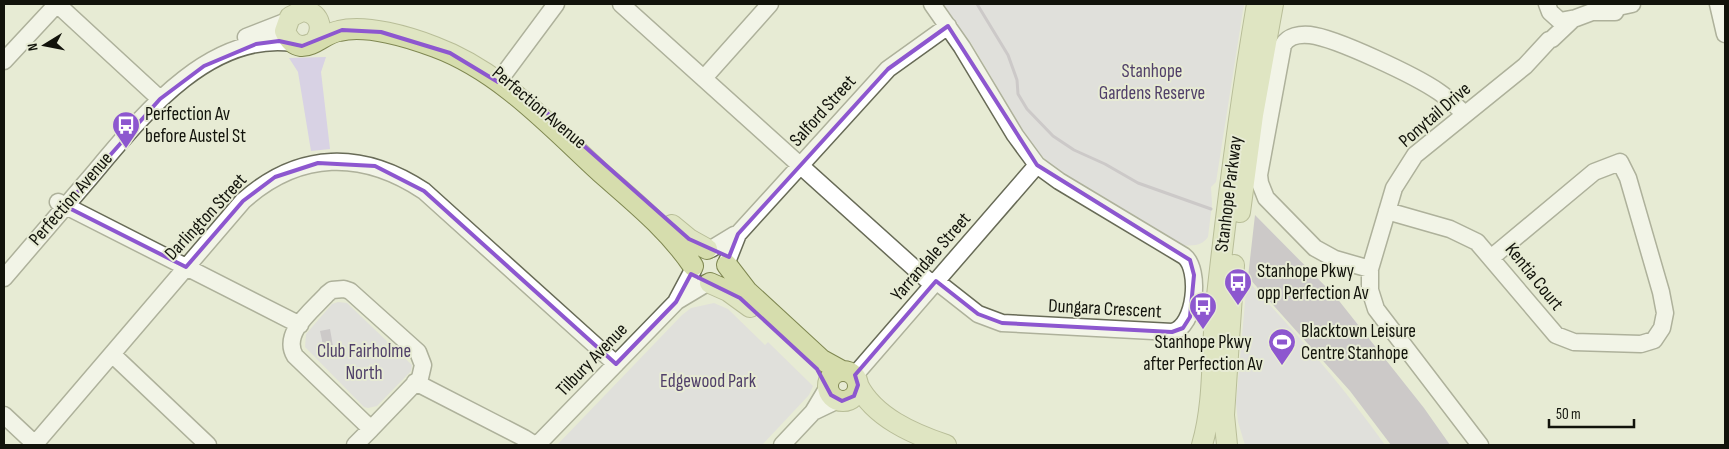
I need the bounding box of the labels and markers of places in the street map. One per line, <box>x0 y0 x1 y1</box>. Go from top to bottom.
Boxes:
place label: Perfection Av before Austel St <box>145 103 246 148</box>
bus stop icon: Perfection Av before Austel St <box>111 110 141 149</box>
place label: Stanhope Pkwy opp Perfection Av <box>1257 260 1369 305</box>
bus stop icon: Stanhope Pkwy opp Perfection Av <box>1223 267 1253 306</box>
bus stop icon: Stanhope Pkwy after Perfection Av <box>1188 291 1218 330</box>
place label: Blacktown Leisure Centre Stanhope <box>1301 320 1416 365</box>
sports icon: Blacktown Leisure Centre Stanhope <box>1267 327 1297 366</box>
place label: Stanhope Pkwy after Perfection Av <box>1143 331 1263 376</box>

